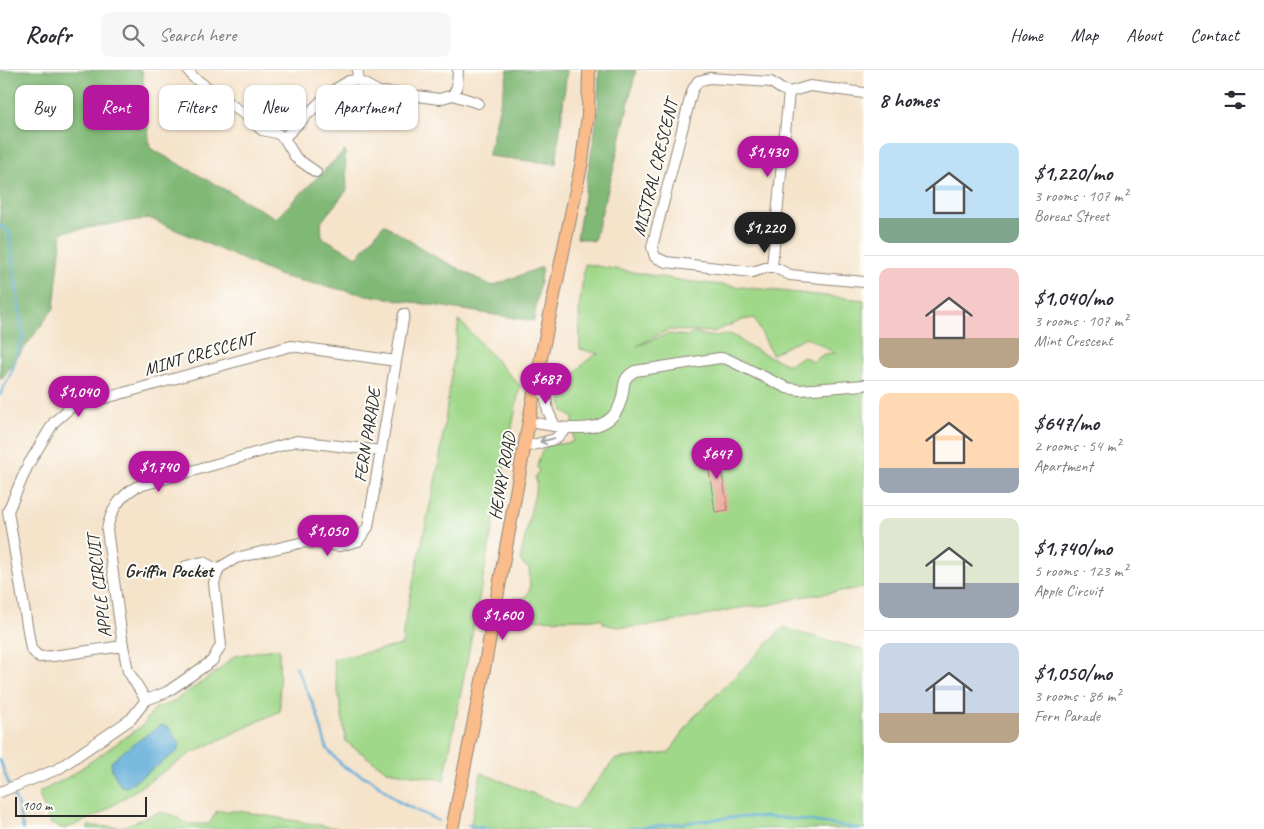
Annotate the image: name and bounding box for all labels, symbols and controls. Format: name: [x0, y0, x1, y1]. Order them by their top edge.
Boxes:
search box: [101, 12, 451, 57]
text: Roofr: [25, 20, 71, 50]
icon: search: [119, 21, 147, 49]
text: Search here: [159, 23, 236, 47]
text: Home: [1010, 24, 1043, 46]
text: Map: [1071, 24, 1098, 46]
text: About: [1126, 24, 1162, 46]
text: Contact: [1190, 24, 1239, 46]
chip: Buy: [15, 85, 73, 130]
chip: Rent: [83, 85, 149, 130]
chip: Filters: [159, 85, 234, 130]
chip: New: [244, 85, 306, 130]
chip: Apartment: [316, 85, 418, 130]
icon: filters: [1221, 86, 1249, 114]
text: 8 homes: [879, 87, 938, 113]
street label: MISTRAL CRESCENT: [627, 93, 684, 239]
pin: $1,430: [727, 136, 809, 178]
text: $1,430: [748, 142, 788, 162]
text: $1,220/mo: [1034, 160, 1112, 186]
icon: home: [919, 163, 979, 223]
text: 3 rooms · 107 m²: [1034, 186, 1128, 206]
text: Boreas Street: [1034, 206, 1109, 226]
pin: $1,220: [724, 212, 806, 254]
text: $1,220: [745, 218, 785, 238]
text: $1,040/mo: [1034, 285, 1112, 311]
icon: home: [919, 288, 979, 348]
text: 3 rooms · 107 m²: [1034, 311, 1128, 331]
street label: MINT CRESCENT: [141, 326, 261, 380]
text: Mint Crescent: [1034, 331, 1112, 351]
pin: $687: [516, 362, 576, 405]
text: $687: [531, 369, 561, 389]
pin: $1,040: [38, 376, 120, 418]
text: $1,040: [59, 382, 99, 402]
street label: FERN PARADE: [349, 384, 386, 484]
text: $647/mo: [1034, 410, 1099, 436]
icon: home: [919, 413, 979, 473]
street label: HENRY ROAD: [484, 429, 521, 521]
one-way arrow: [540, 436, 556, 446]
text: 2 rooms · 54 m²: [1034, 436, 1120, 456]
pin: $647: [687, 438, 747, 480]
text: $647: [702, 444, 732, 464]
pin: $1,740: [118, 450, 200, 493]
text: Apartment: [1034, 456, 1093, 476]
text: $1,740: [139, 457, 179, 477]
pin: $1,050: [287, 514, 369, 557]
text: $1,050: [309, 521, 347, 541]
street label: APPLE CIRCUIT: [81, 529, 116, 639]
text: $1,740/mo: [1034, 535, 1112, 561]
icon: home: [919, 538, 979, 598]
district label: Griffin Pocket: [125, 559, 216, 583]
text: 5 rooms · 123 m²: [1034, 561, 1128, 581]
text: Apple Circuit: [1034, 581, 1102, 601]
pin: $1,600: [462, 598, 544, 641]
text: $1,600: [483, 605, 523, 625]
text: $1,050/mo: [1034, 660, 1112, 686]
icon: home: [919, 663, 979, 723]
text: 3 rooms · 86 m²: [1034, 686, 1120, 706]
text: Fern Parade: [1034, 706, 1100, 726]
scale bar: [15, 794, 148, 817]
text: 100 m: [22, 797, 52, 814]

